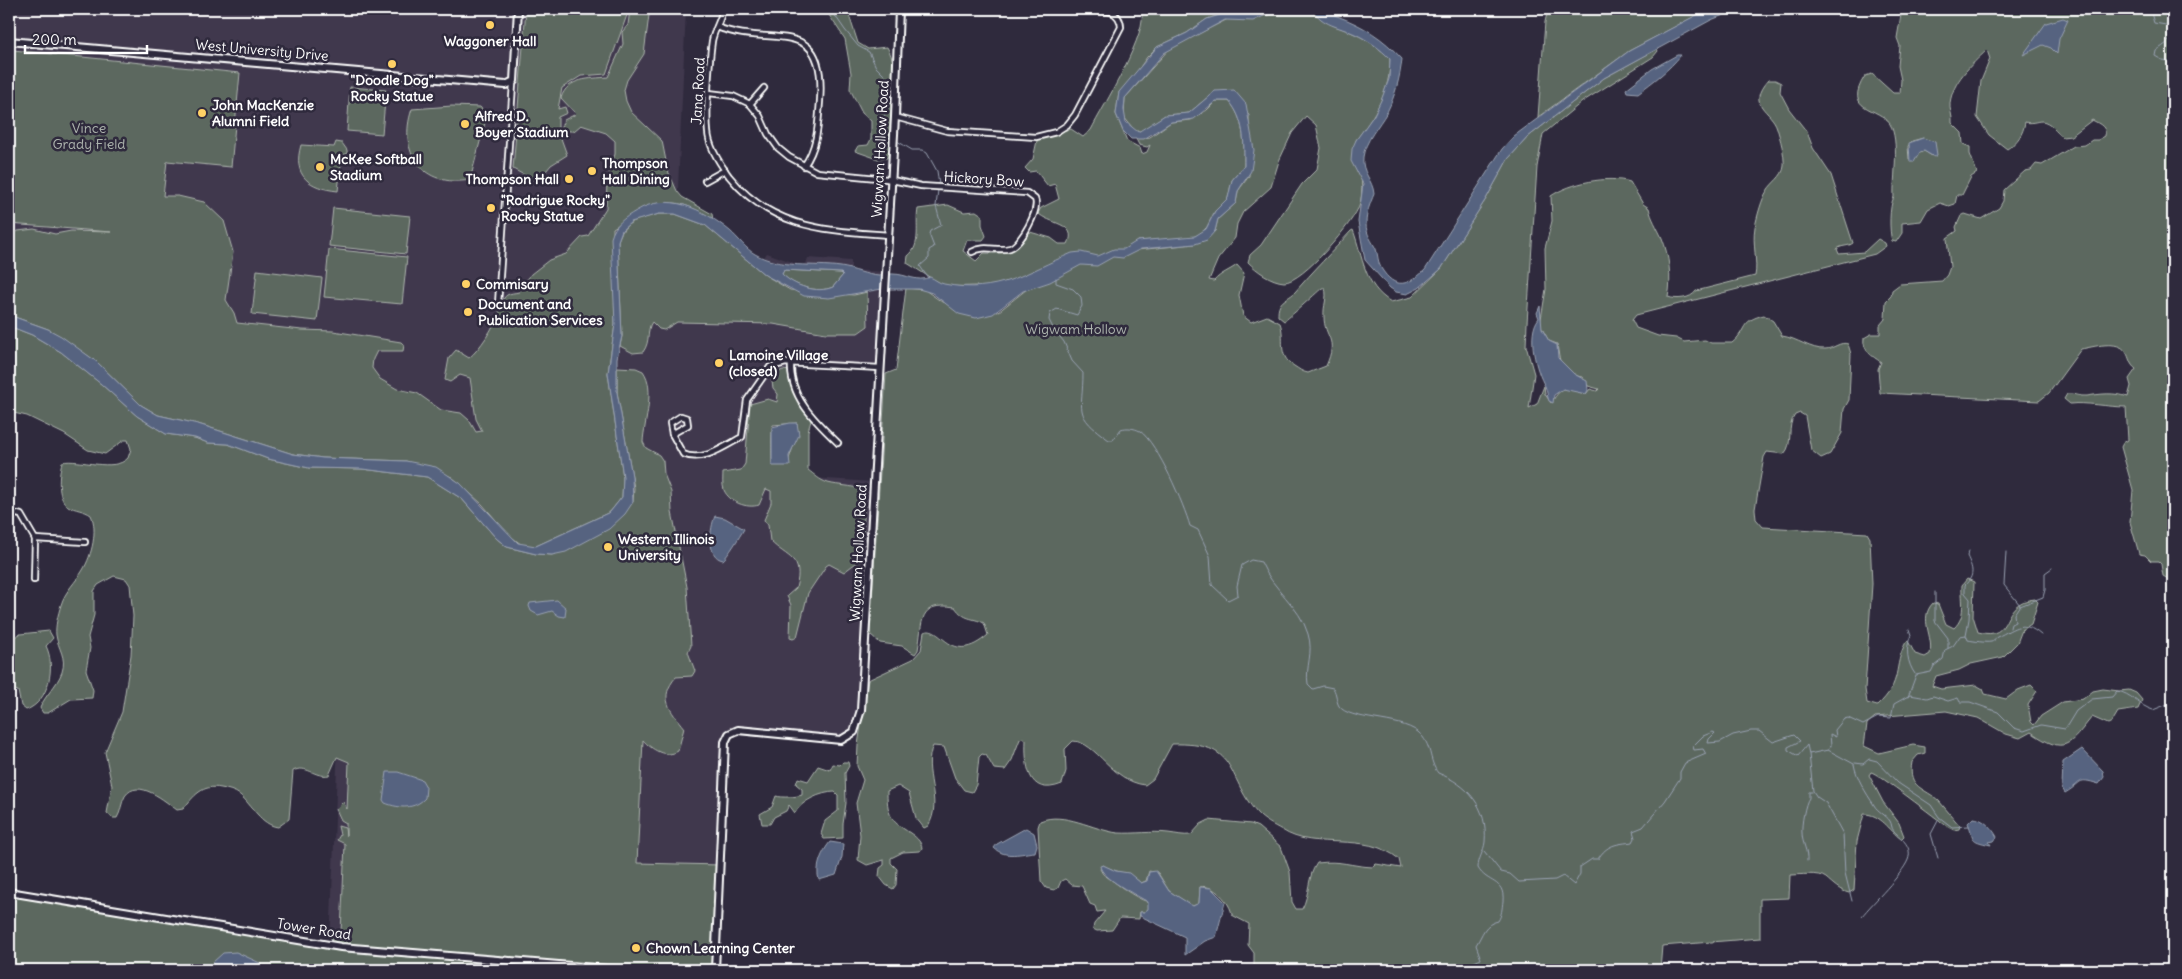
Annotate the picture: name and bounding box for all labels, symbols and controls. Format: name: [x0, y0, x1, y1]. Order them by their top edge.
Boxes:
marker: Waggoner Hall: [484, 19, 496, 31]
scale bar: [25, 22, 148, 54]
text: 200 m: [32, 30, 77, 49]
place label: Waggoner Hall: [444, 32, 536, 50]
street label: West University Drive: [195, 35, 329, 65]
street label: Jana Road: [687, 57, 709, 125]
marker: "Doodle Dog" Rocky Statue: [386, 58, 398, 70]
place label: "Doodle Dog" Rocky Statue: [350, 71, 434, 105]
street label: Wigwam Hollow Road: [867, 80, 893, 218]
place label: John MacKenzie Alumni Field: [212, 96, 315, 130]
marker: John MacKenzie Alumni Field: [196, 107, 208, 119]
place label: Alfred D. Boyer Stadium: [475, 107, 569, 141]
marker: Alfred D. Boyer Stadium: [459, 118, 471, 130]
park label: Vince Grady Field: [52, 119, 126, 153]
place label: McKee Softball Stadium: [330, 150, 422, 184]
place label: Thompson Hall Dining: [602, 154, 670, 188]
marker: McKee Softball Stadium: [314, 161, 326, 173]
marker: Thompson Hall Dining: [586, 165, 598, 177]
street label: Hickory Bow: [943, 167, 1025, 191]
place label: Thompson Hall: [465, 170, 559, 188]
marker: Thompson Hall: [563, 173, 575, 185]
place label: "Rodrigue Rocky" Rocky Statue: [501, 191, 610, 225]
marker: "Rodrigue Rocky" Rocky Statue: [485, 202, 497, 214]
place label: Commisary: [476, 275, 549, 293]
marker: Commisary: [460, 278, 472, 290]
place label: Document and Publication Services: [478, 295, 603, 329]
marker: Document and Publication Services: [462, 306, 474, 318]
park label: Wigwam Hollow: [1025, 320, 1127, 338]
place label: Lamoine Village (closed): [729, 346, 829, 380]
marker: Lamoine Village (closed): [713, 357, 725, 369]
street label: Wigwam Hollow Road: [845, 484, 871, 622]
place label: Western Illinois University: [618, 530, 715, 564]
marker: Western Illinois University: [602, 541, 614, 553]
street label: Tower Road: [276, 914, 352, 944]
place label: Chown Learning Center: [646, 939, 795, 957]
marker: Chown Learning Center: [630, 942, 642, 954]

